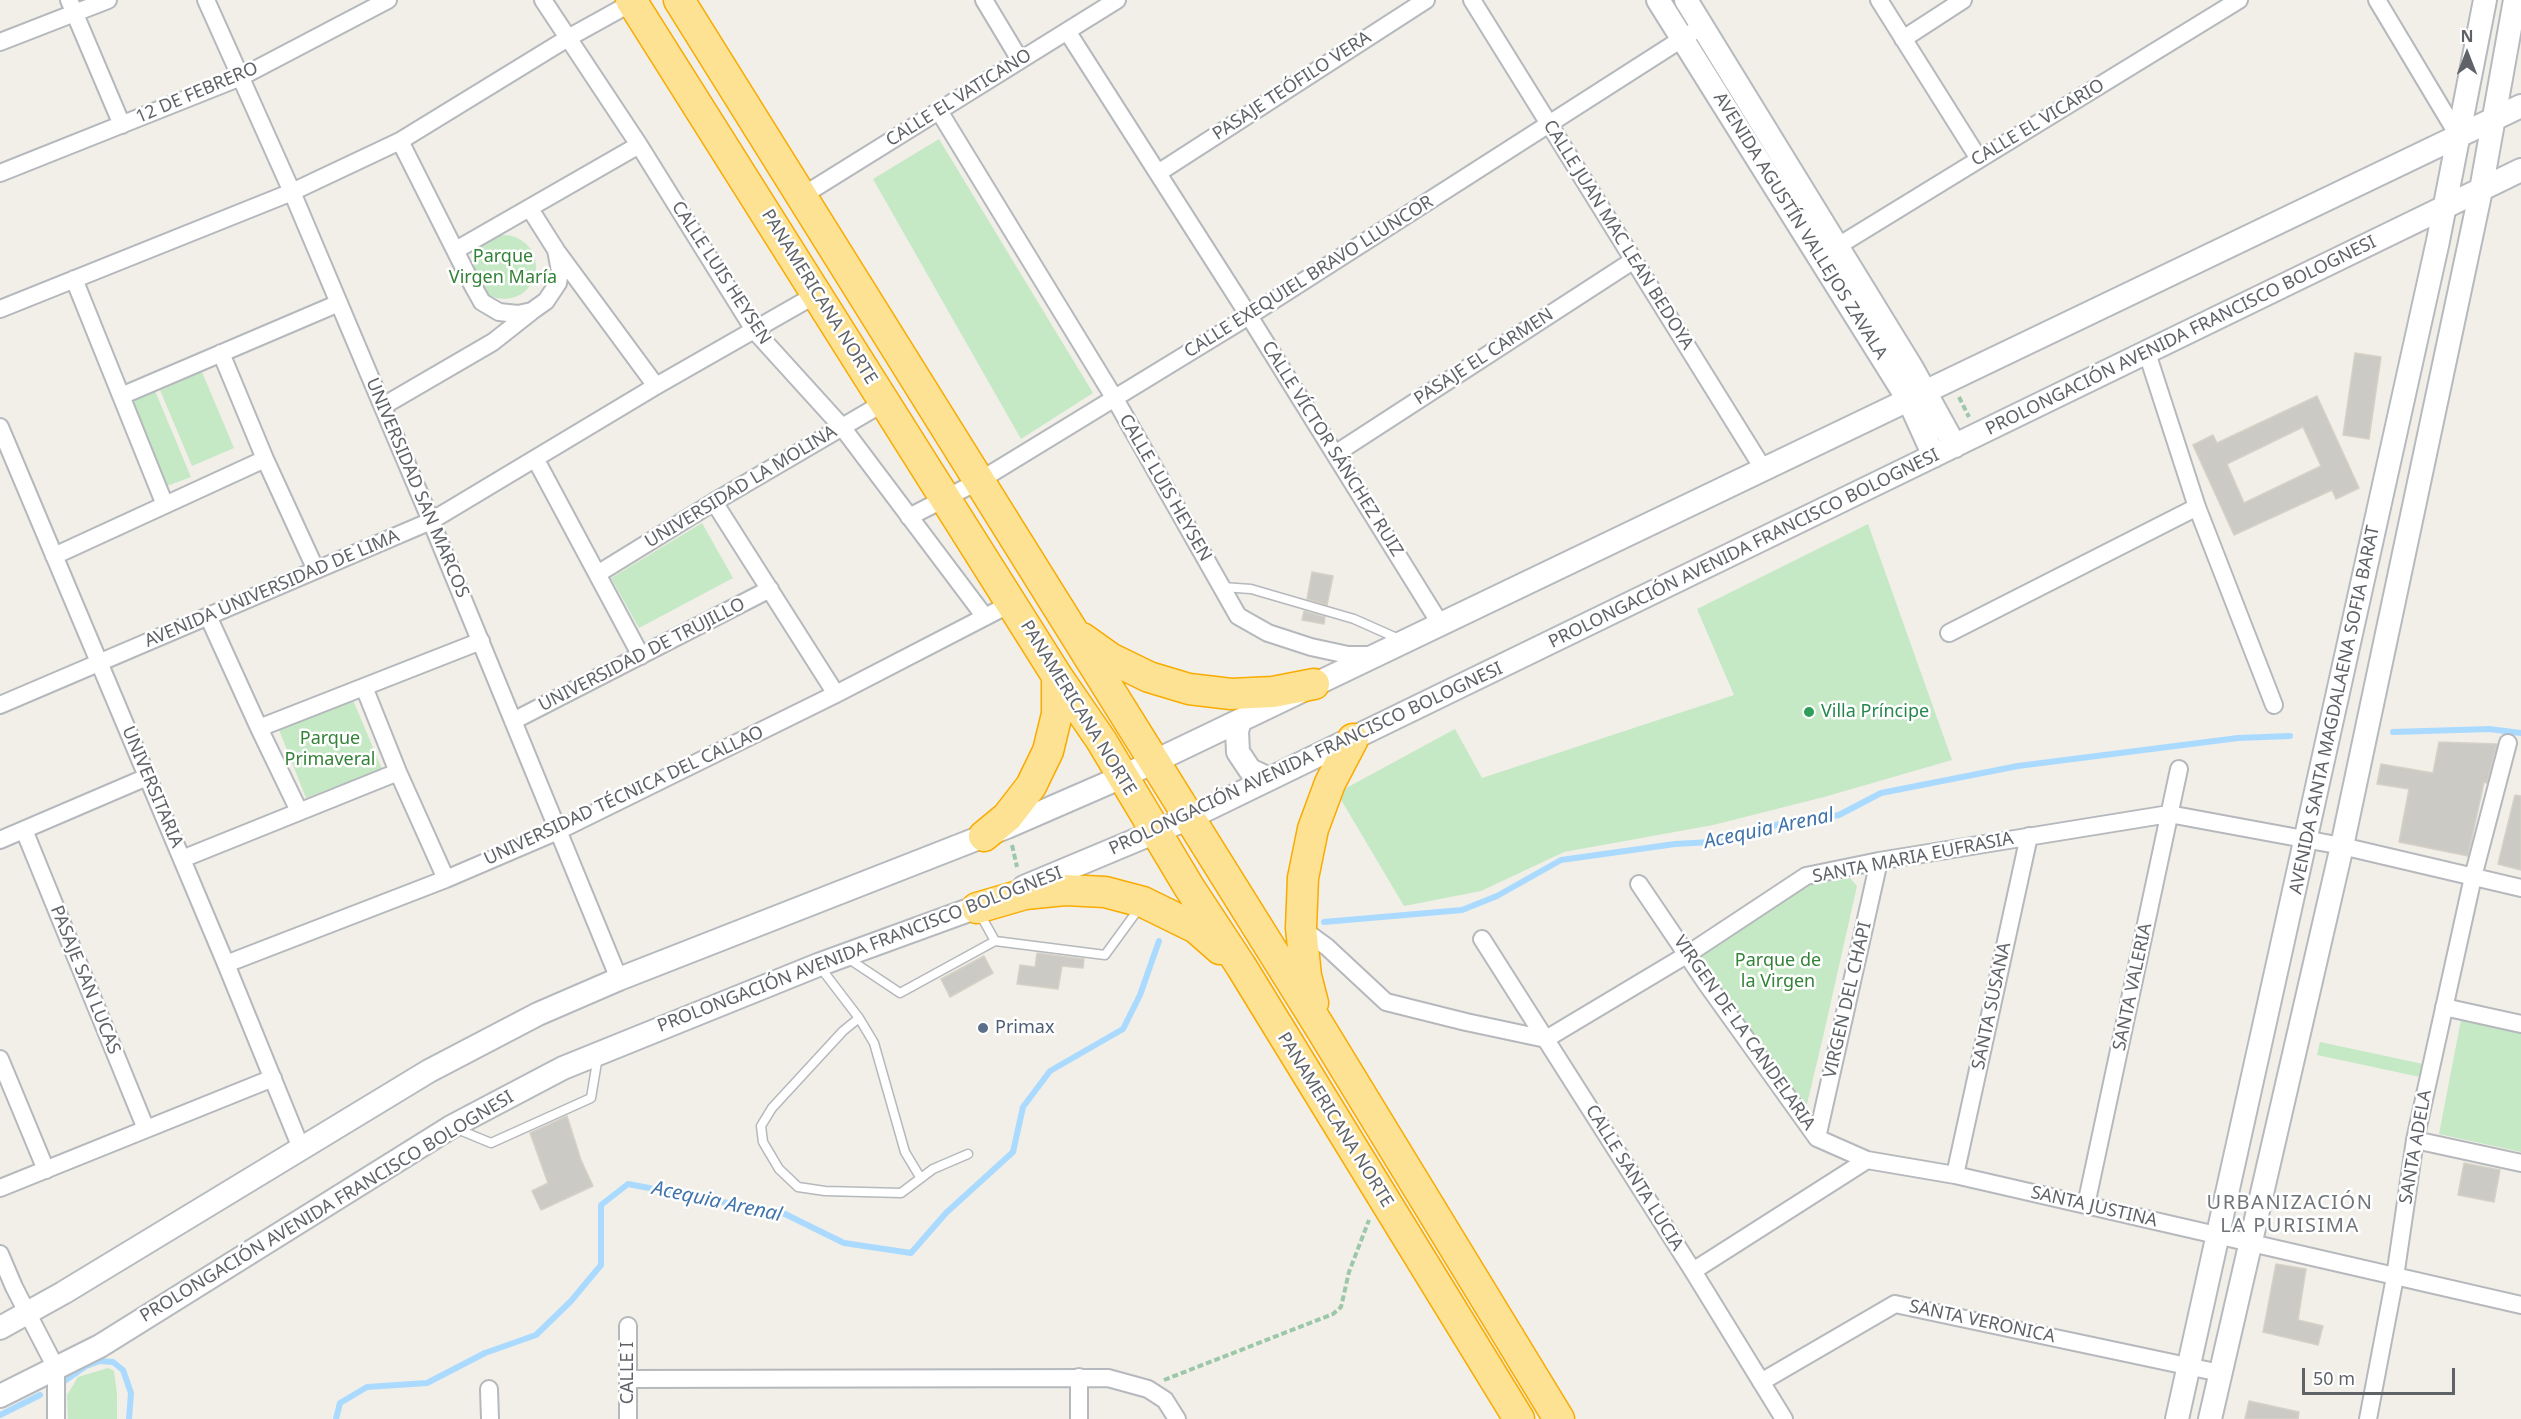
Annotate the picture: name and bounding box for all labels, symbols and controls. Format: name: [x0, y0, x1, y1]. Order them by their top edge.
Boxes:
north arrow: [2437, 24, 2497, 84]
text: N: [2460, 25, 2474, 47]
street label: PASAJE TEÓFILO VERA: [1209, 27, 1375, 145]
street label: CALLE EL VATICANO: [882, 44, 1036, 152]
street label: 12 DE FEBRERO: [133, 58, 261, 128]
street label: CALLE EL VICARIO: [1967, 75, 2109, 171]
street label: AVENIDA AGUSTÍN VALLEJOS ZAVALA: [1709, 89, 1891, 363]
street label: CALLE JUAN MAC LEAN BEDOYA: [1538, 116, 1698, 354]
street label: CALLE EXEQUIEL BRAVO LLUNCOR: [1181, 191, 1437, 363]
street label: CALLE LUIS HEYSEN: [667, 197, 775, 349]
street label: PANAMERICANA NORTE: [756, 206, 882, 388]
street label: PROLONGACIÓN AVENIDA FRANCISCO BOLOGNESI: [1982, 232, 2380, 440]
park label: Parque Virgen María: [449, 246, 557, 288]
street label: PASAJE EL CARMEN: [1410, 304, 1558, 410]
street label: CALLE VÍCTOR SÁNCHEZ RUIZ: [1257, 337, 1407, 561]
street label: UNIVERSIDAD SAN MARCOS: [361, 375, 473, 601]
street label: CALLE LUIS HEYSEN: [1114, 410, 1216, 566]
street label: UNIVERSIDAD LA MOLINA: [641, 421, 841, 553]
street label: PROLONGACIÓN AVENIDA FRANCISCO BOLOGNESI: [1545, 445, 1943, 653]
street label: AVENIDA SANTA MAGDALAENA SOFIA BARAT: [2285, 524, 2385, 896]
street label: AVENIDA UNIVERSIDAD DE LIMA: [141, 525, 403, 653]
street label: UNIVERSIDAD DE TRUJILLO: [535, 593, 749, 717]
street label: PANAMERICANA NORTE: [1015, 617, 1141, 799]
street label: PROLONGACIÓN AVENIDA FRANCISCO BOLOGNESI: [1106, 658, 1506, 860]
place label: Villa Príncipe: [1821, 701, 1929, 723]
marker: Villa Príncipe: [1802, 705, 1816, 719]
street label: UNIVERSIDAD TÉCNICA DEL CALLAO: [481, 722, 767, 870]
street label: UNIVERSITARIA: [117, 723, 187, 851]
park label: Parque Primaveral: [284, 728, 376, 771]
water label: Acequia Arenal: [1702, 804, 1836, 854]
street label: SANTA MARIA EUFRASIA: [1811, 828, 2015, 888]
street label: PROLONGACIÓN AVENIDA FRANCISCO BOLOGNESI: [655, 863, 1065, 1037]
street label: PASAJE SAN LUCAS: [45, 903, 125, 1057]
street label: VIRGEN DEL CHAPI: [1819, 920, 1877, 1080]
street label: SANTA VALERIA: [2109, 921, 2157, 1053]
street label: VIRGEN DE LA CANDELARIA: [1668, 932, 1820, 1134]
street label: SANTA SUSANA: [1968, 940, 2016, 1072]
park label: Parque de la Virgen: [1735, 950, 1821, 992]
place label: Primax: [995, 1017, 1054, 1039]
marker: Primax: [976, 1021, 990, 1035]
street label: PANAMERICANA NORTE: [1272, 1029, 1398, 1211]
street label: PROLONGACIÓN AVENIDA FRANCISCO BOLOGNESI: [136, 1087, 518, 1327]
street label: SANTA ADELA: [2395, 1088, 2437, 1206]
street label: CALLE SANTA LUCIA: [1580, 1101, 1688, 1255]
water label: Acequia Arenal: [650, 1177, 784, 1227]
street label: SANTA JUSTINA: [2029, 1182, 2159, 1232]
district label: URBANIZACIÓN LA PURISIMA: [2207, 1191, 2373, 1238]
street label: SANTA VERONICA: [1907, 1296, 2057, 1348]
street label: CALLE I: [617, 1342, 639, 1404]
scale bar: [2305, 1356, 2458, 1394]
text: 50 m: [2313, 1366, 2355, 1390]

